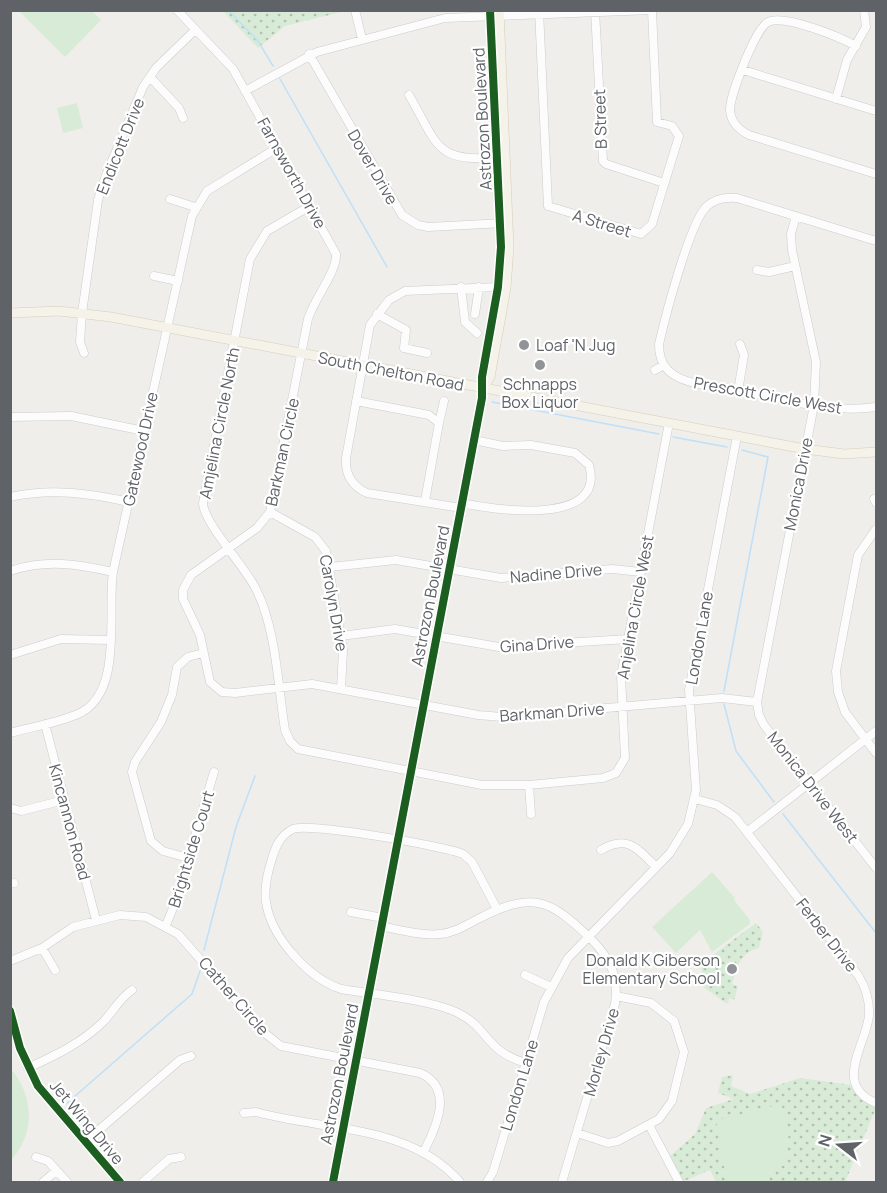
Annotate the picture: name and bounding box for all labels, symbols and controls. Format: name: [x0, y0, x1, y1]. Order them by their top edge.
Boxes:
street label: Astrozon Boulevard: [467, 47, 497, 191]
street label: B Street: [588, 89, 612, 149]
street label: Endicott Drive: [91, 94, 149, 198]
street label: Farnsworth Drive: [252, 114, 332, 232]
street label: Dover Drive: [343, 125, 403, 209]
street label: A Street: [570, 204, 634, 242]
place label: Loaf 'N Jug: [536, 334, 615, 356]
marker: Loaf 'N Jug: [517, 338, 531, 352]
street label: Amjelina Circle North: [194, 345, 244, 501]
street label: South Chelton Road: [316, 346, 466, 396]
marker: Schnapps Box Liquor: [533, 358, 547, 372]
street label: Prescott Circle West: [692, 371, 844, 419]
place label: Schnapps Box Liquor: [502, 373, 579, 413]
street label: Gatewood Drive: [117, 390, 163, 508]
street label: Barkman Circle: [260, 396, 304, 508]
street label: Monica Drive: [778, 436, 818, 532]
street label: Astrozon Boulevard: [406, 524, 454, 668]
street label: Anjelina Circle West: [611, 533, 659, 681]
street label: Carolyn Drive: [315, 553, 353, 653]
street label: Nadine Drive: [509, 558, 603, 588]
street label: London Lane: [680, 590, 718, 686]
street label: Gina Drive: [499, 630, 575, 658]
street label: Barkman Drive: [499, 697, 605, 727]
street label: Monica Drive West: [763, 727, 863, 847]
street label: Kincannon Road: [44, 761, 96, 883]
street label: Brightside Court: [163, 788, 219, 910]
street label: Ferber Drive: [791, 893, 863, 977]
place label: Donald K Giberson Elementary School: [582, 949, 720, 989]
street label: Cather Circle: [194, 952, 274, 1040]
marker: Donald K Giberson Elementary School: [725, 962, 739, 976]
street label: Astrozon Boulevard: [315, 1002, 363, 1146]
street label: Morley Drive: [578, 1005, 624, 1099]
street label: London Lane: [495, 1037, 543, 1133]
street label: Jet Wing Drive: [45, 1075, 129, 1169]
north arrow: [809, 1115, 869, 1175]
text: N: [812, 1132, 837, 1149]

